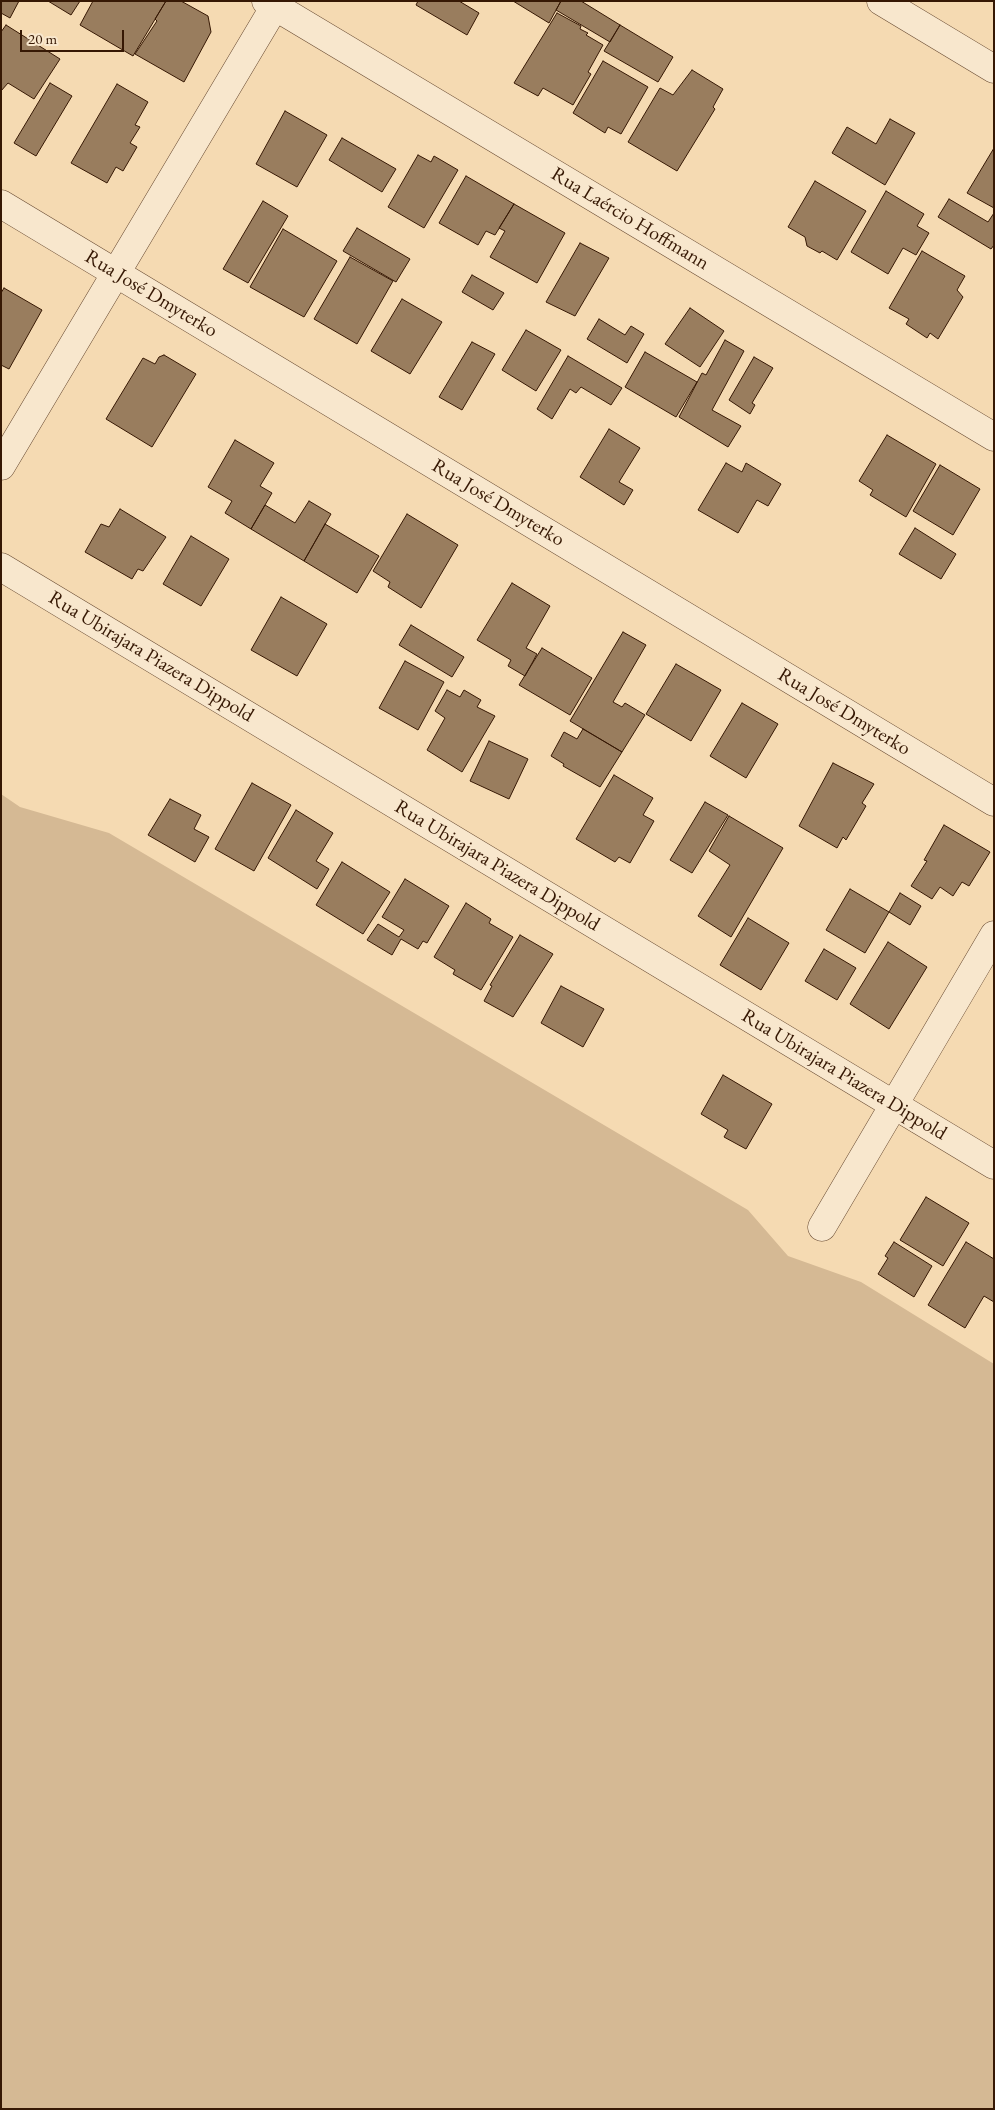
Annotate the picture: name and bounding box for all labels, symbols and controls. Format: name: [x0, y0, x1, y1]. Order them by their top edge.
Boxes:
scale bar: [22, 20, 126, 52]
text: 20 m: [28, 29, 57, 48]
street label: Rua Laércio Hoffmann: [547, 162, 713, 276]
street label: Rua José Dmyterko: [80, 245, 222, 343]
street label: Rua José Dmyterko: [427, 454, 569, 552]
street label: Rua Ubirajara Piazera Dippold: [44, 586, 258, 728]
street label: Rua José Dmyterko: [773, 663, 915, 761]
street label: Rua Ubirajara Piazera Dippold: [390, 795, 604, 937]
street label: Rua Ubirajara Piazera Dippold: [737, 1004, 951, 1146]

